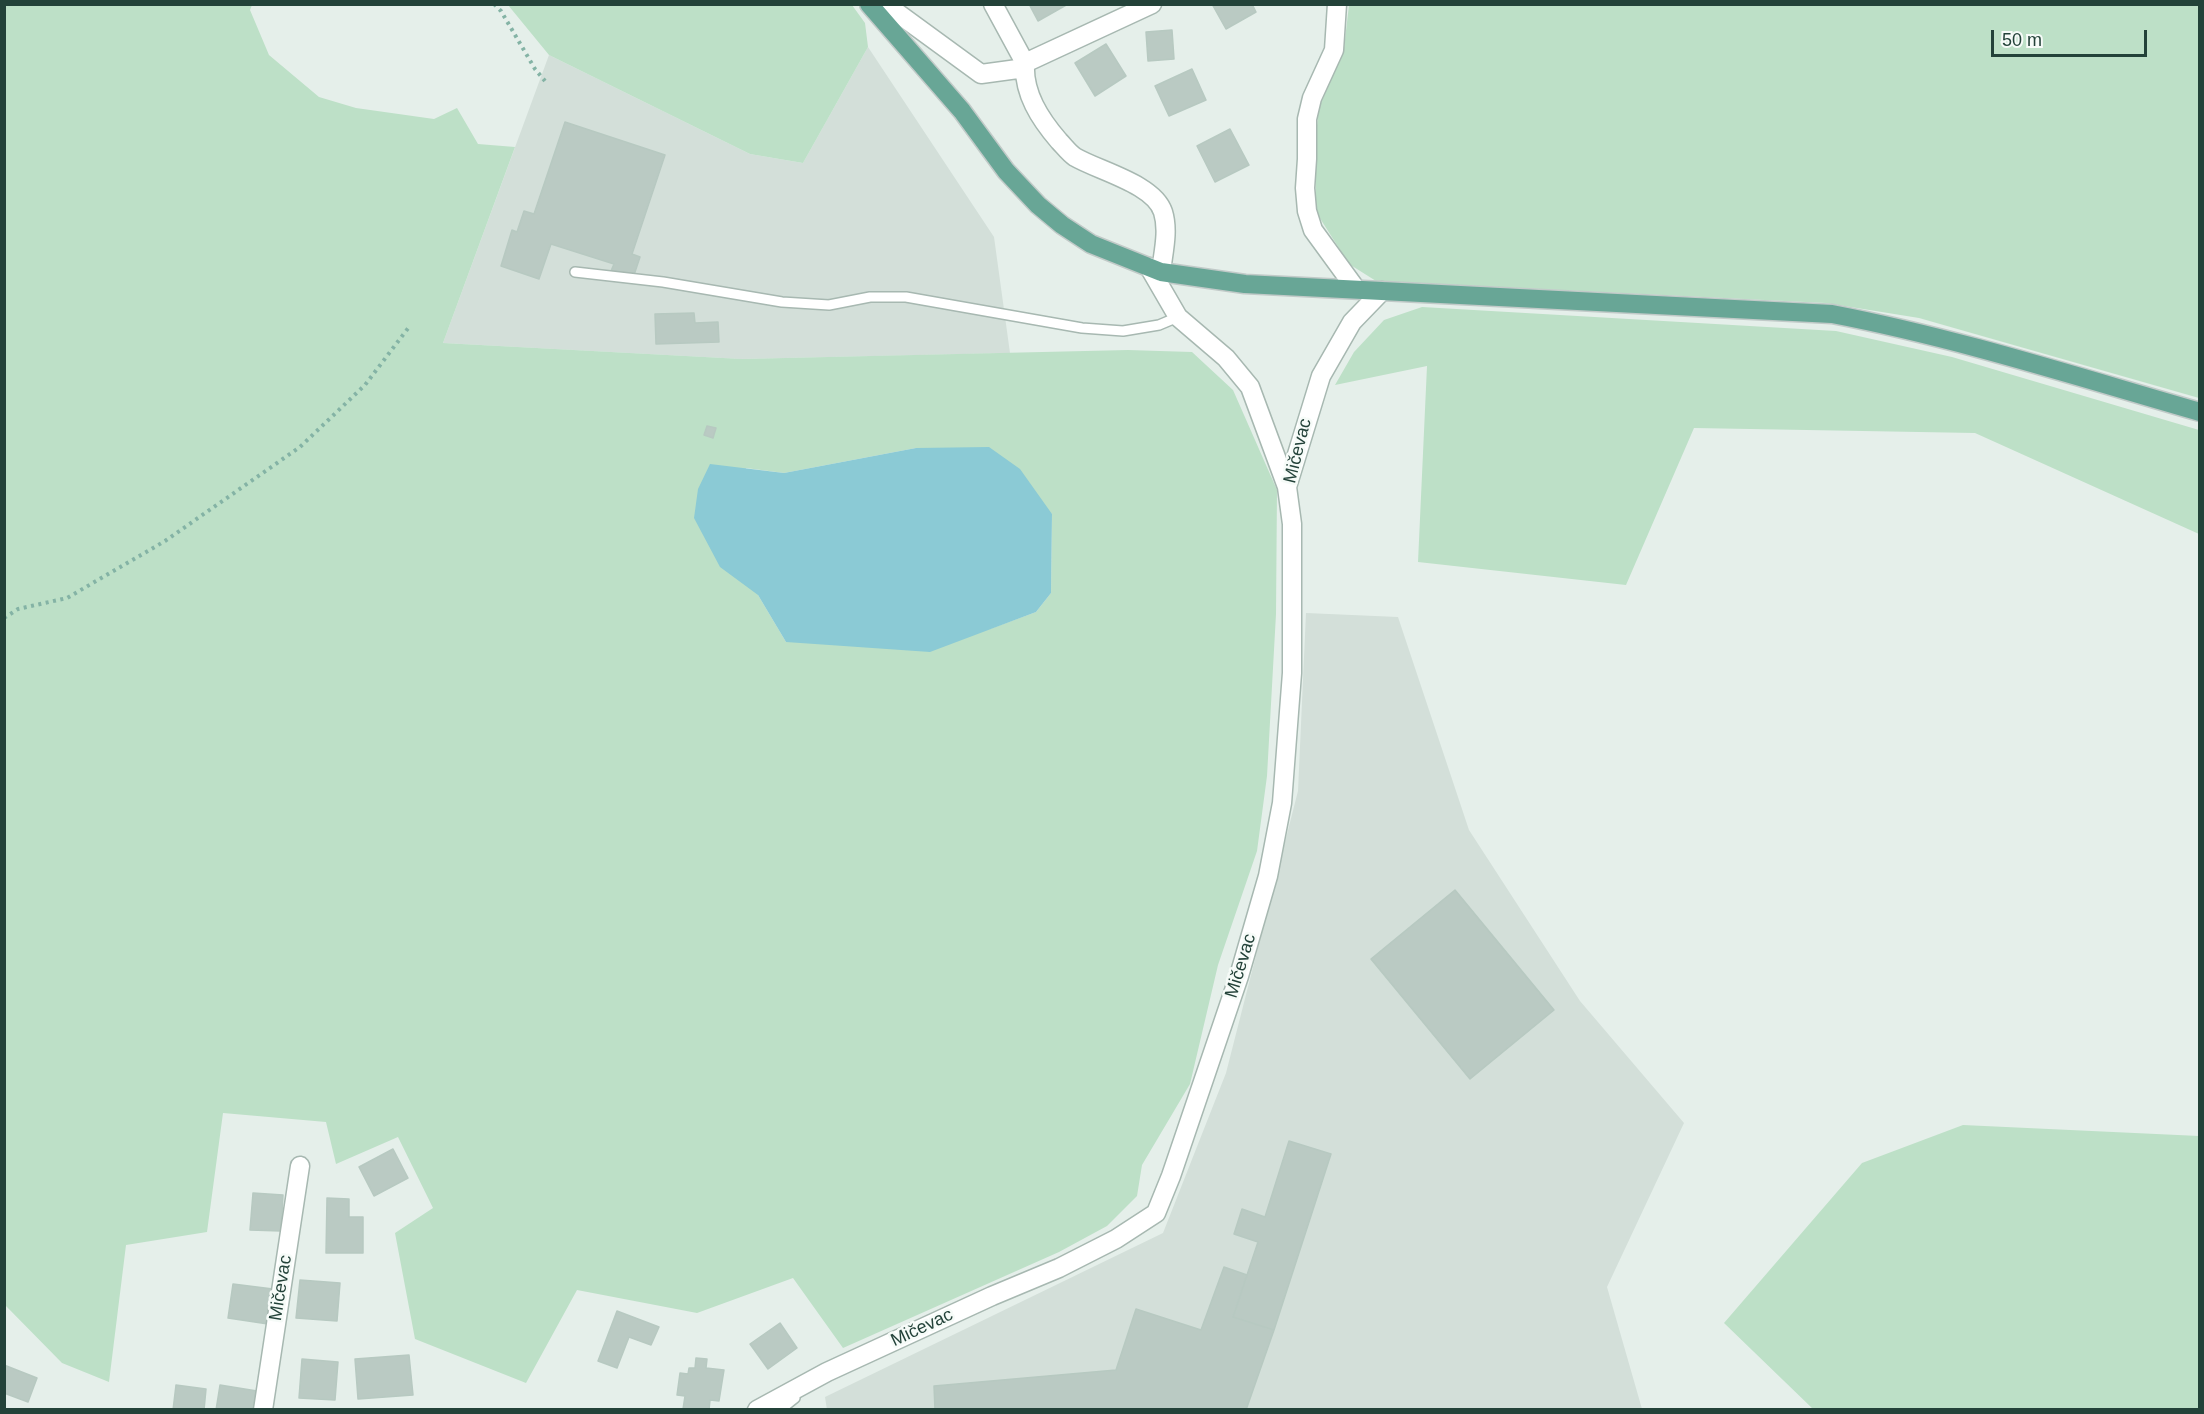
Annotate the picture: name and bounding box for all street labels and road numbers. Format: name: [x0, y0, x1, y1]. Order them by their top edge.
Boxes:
street label: Mičevac: [1280, 416, 1316, 486]
street label: Mičevac: [1221, 931, 1261, 1001]
street label: Mičevac: [265, 1254, 297, 1322]
street label: Mičevac: [888, 1304, 956, 1352]

